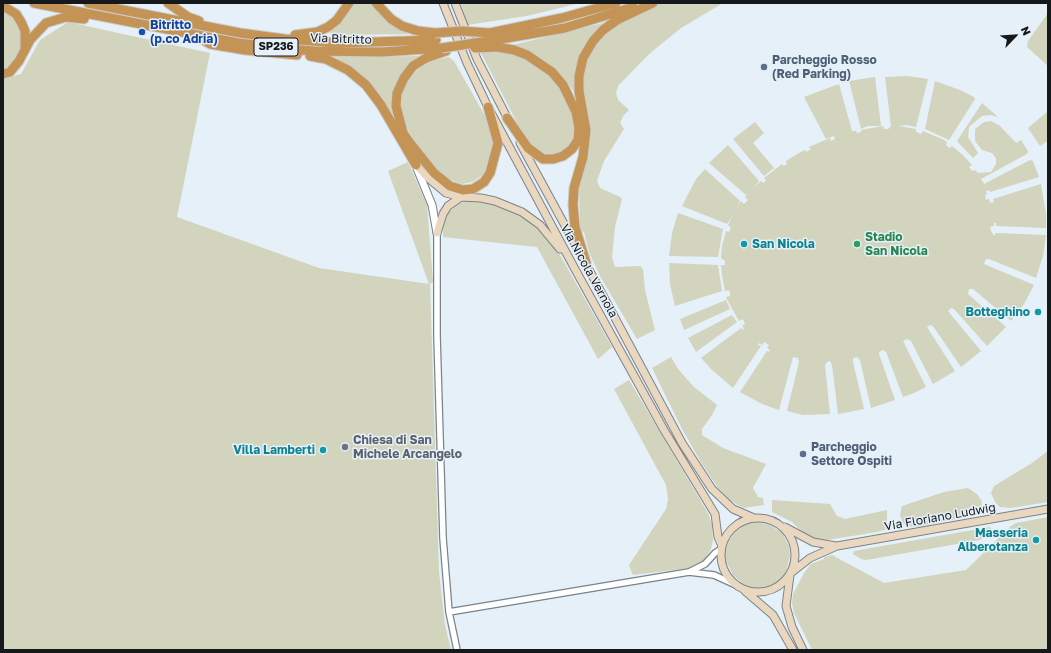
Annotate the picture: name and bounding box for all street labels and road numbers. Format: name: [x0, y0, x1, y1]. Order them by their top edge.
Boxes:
street label: Via Bitritto: [310, 31, 372, 47]
road number: SP236: [254, 38, 298, 56]
street label: Via Nicola Vernola: [557, 222, 621, 320]
street label: Via Floriano Ludwig: [883, 500, 997, 534]

